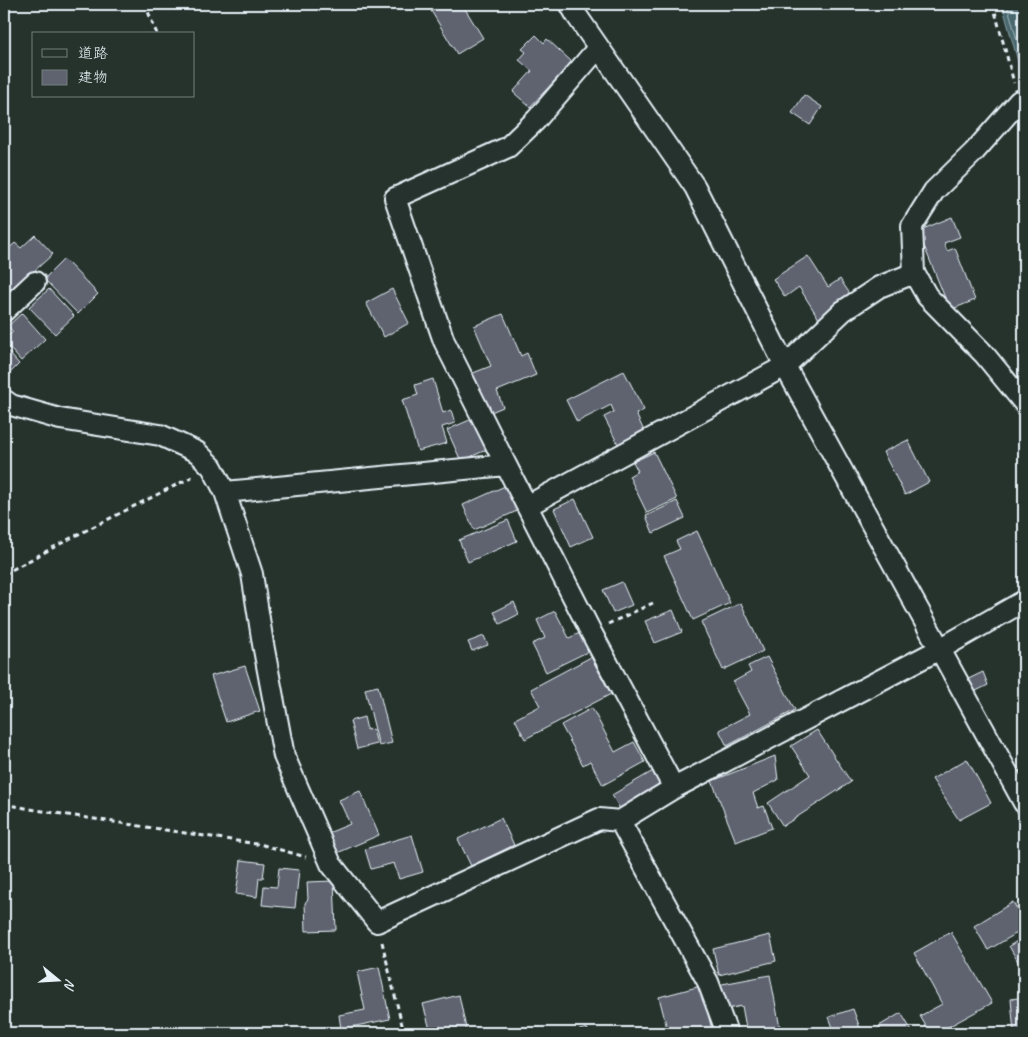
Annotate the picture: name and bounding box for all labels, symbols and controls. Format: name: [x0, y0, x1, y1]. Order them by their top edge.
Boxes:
legend: [32, 32, 195, 98]
text: 道路: [78, 44, 108, 63]
text: 建物: [78, 68, 108, 87]
north arrow: [32, 954, 82, 1004]
text: N: [60, 977, 79, 993]

